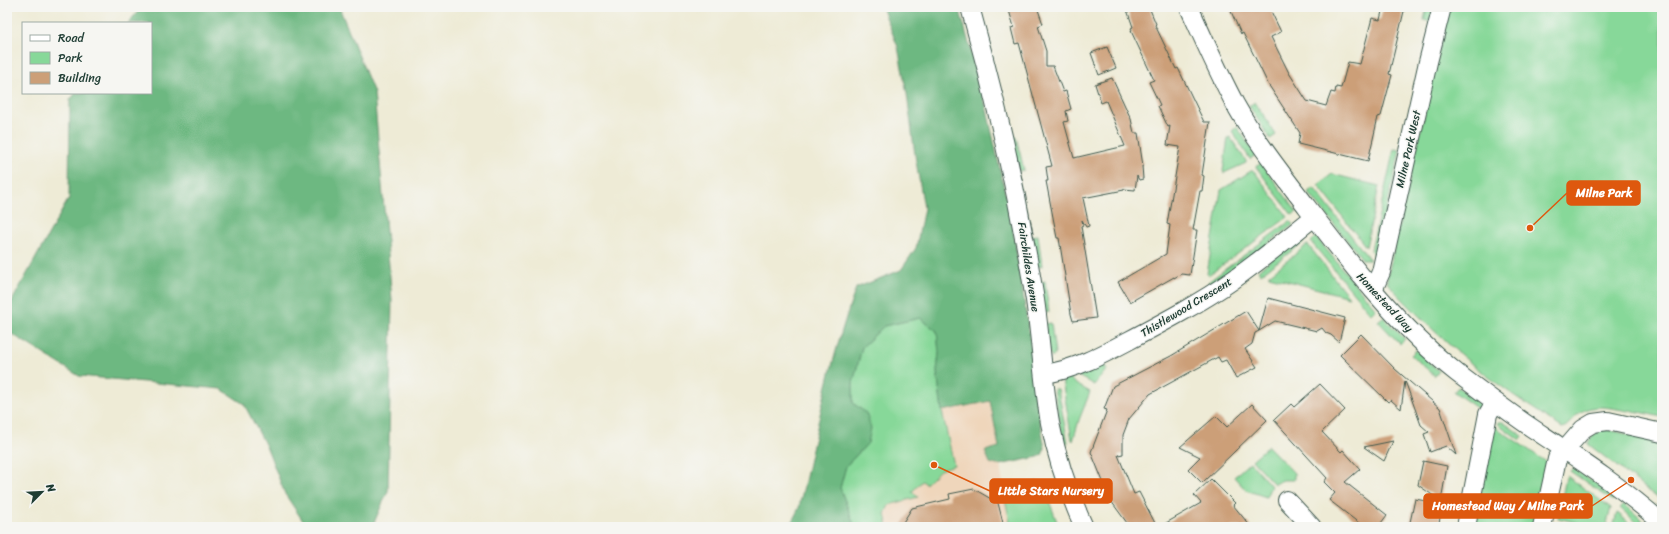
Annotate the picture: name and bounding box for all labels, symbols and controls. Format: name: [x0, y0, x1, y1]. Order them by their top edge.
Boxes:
legend: [22, 22, 152, 94]
text: Road: [58, 27, 85, 49]
text: Park: [58, 47, 83, 69]
text: Building: [58, 67, 101, 89]
street label: Milne Park West: [1390, 108, 1427, 190]
callout: Milne Park: [1567, 181, 1640, 205]
text: Milne Park: [1575, 182, 1633, 204]
street label: Fairchildes Avenue: [1012, 221, 1045, 314]
street label: Homestead Way: [1352, 268, 1418, 337]
street label: Thistlewood Crescent: [1137, 272, 1236, 342]
north arrow: [22, 472, 62, 512]
callout: Little Stars Nursery: [990, 479, 1112, 503]
text: N: [40, 480, 61, 496]
text: Little Stars Nursery: [998, 480, 1105, 502]
callout: Homestead Way / Milne Park: [1424, 494, 1592, 518]
text: Homestead Way / Milne Park: [1431, 495, 1585, 517]

